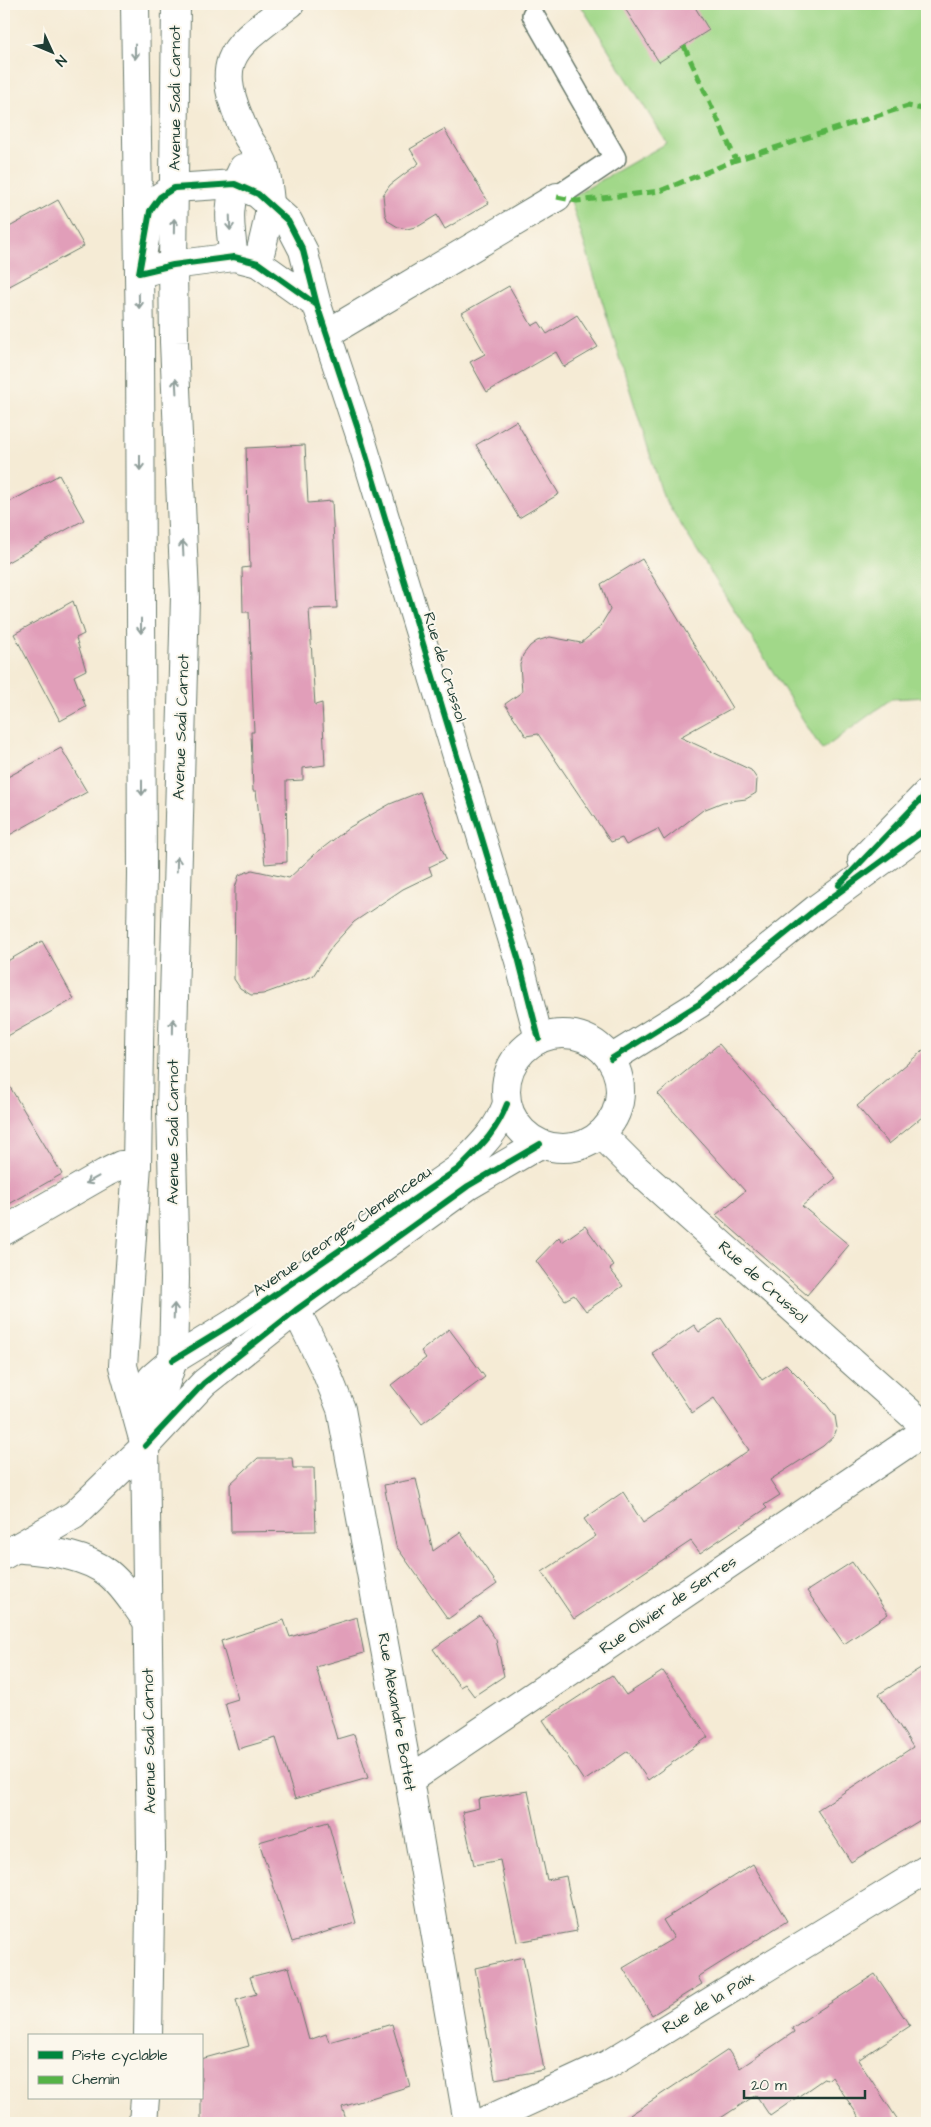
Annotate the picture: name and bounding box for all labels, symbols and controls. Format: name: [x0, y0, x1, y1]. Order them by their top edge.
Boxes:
street label: Avenue Sadi Carnot: [164, 25, 186, 171]
north arrow: [28, 28, 78, 78]
one-way arrow: [130, 44, 140, 60]
text: N: [50, 50, 71, 71]
one-way arrow: [225, 214, 235, 230]
one-way arrow: [169, 219, 178, 235]
one-way arrow: [135, 292, 144, 308]
one-way arrow: [171, 378, 181, 394]
one-way arrow: [135, 454, 145, 471]
one-way arrow: [179, 540, 188, 556]
street label: Rue de Crussol: [418, 609, 472, 725]
one-way arrow: [136, 617, 146, 633]
street label: Avenue Sadi Carnot: [167, 653, 195, 800]
one-way arrow: [137, 780, 147, 796]
one-way arrow: [172, 856, 181, 872]
one-way arrow: [168, 1019, 178, 1035]
street label: Avenue Sadi Carnot: [162, 1059, 184, 1205]
street label: Avenue Georges Clemenceau: [248, 1161, 437, 1302]
one-way arrow: [85, 1175, 100, 1185]
street label: Rue de Crussol: [713, 1236, 813, 1328]
one-way arrow: [169, 1304, 179, 1320]
street label: Rue Olivier de Serres: [595, 1551, 741, 1659]
street label: Rue Alexandre Bottet: [372, 1631, 422, 1793]
street label: Avenue Sadi Carnot: [137, 1667, 161, 1814]
street label: Rue de la Paix: [658, 1967, 758, 2039]
legend: [28, 2034, 202, 2100]
text: Piste cyclable: [72, 2045, 168, 2067]
scale bar: [744, 2067, 865, 2099]
text: Chemin: [72, 2069, 120, 2090]
text: 20 m: [751, 2075, 787, 2096]

